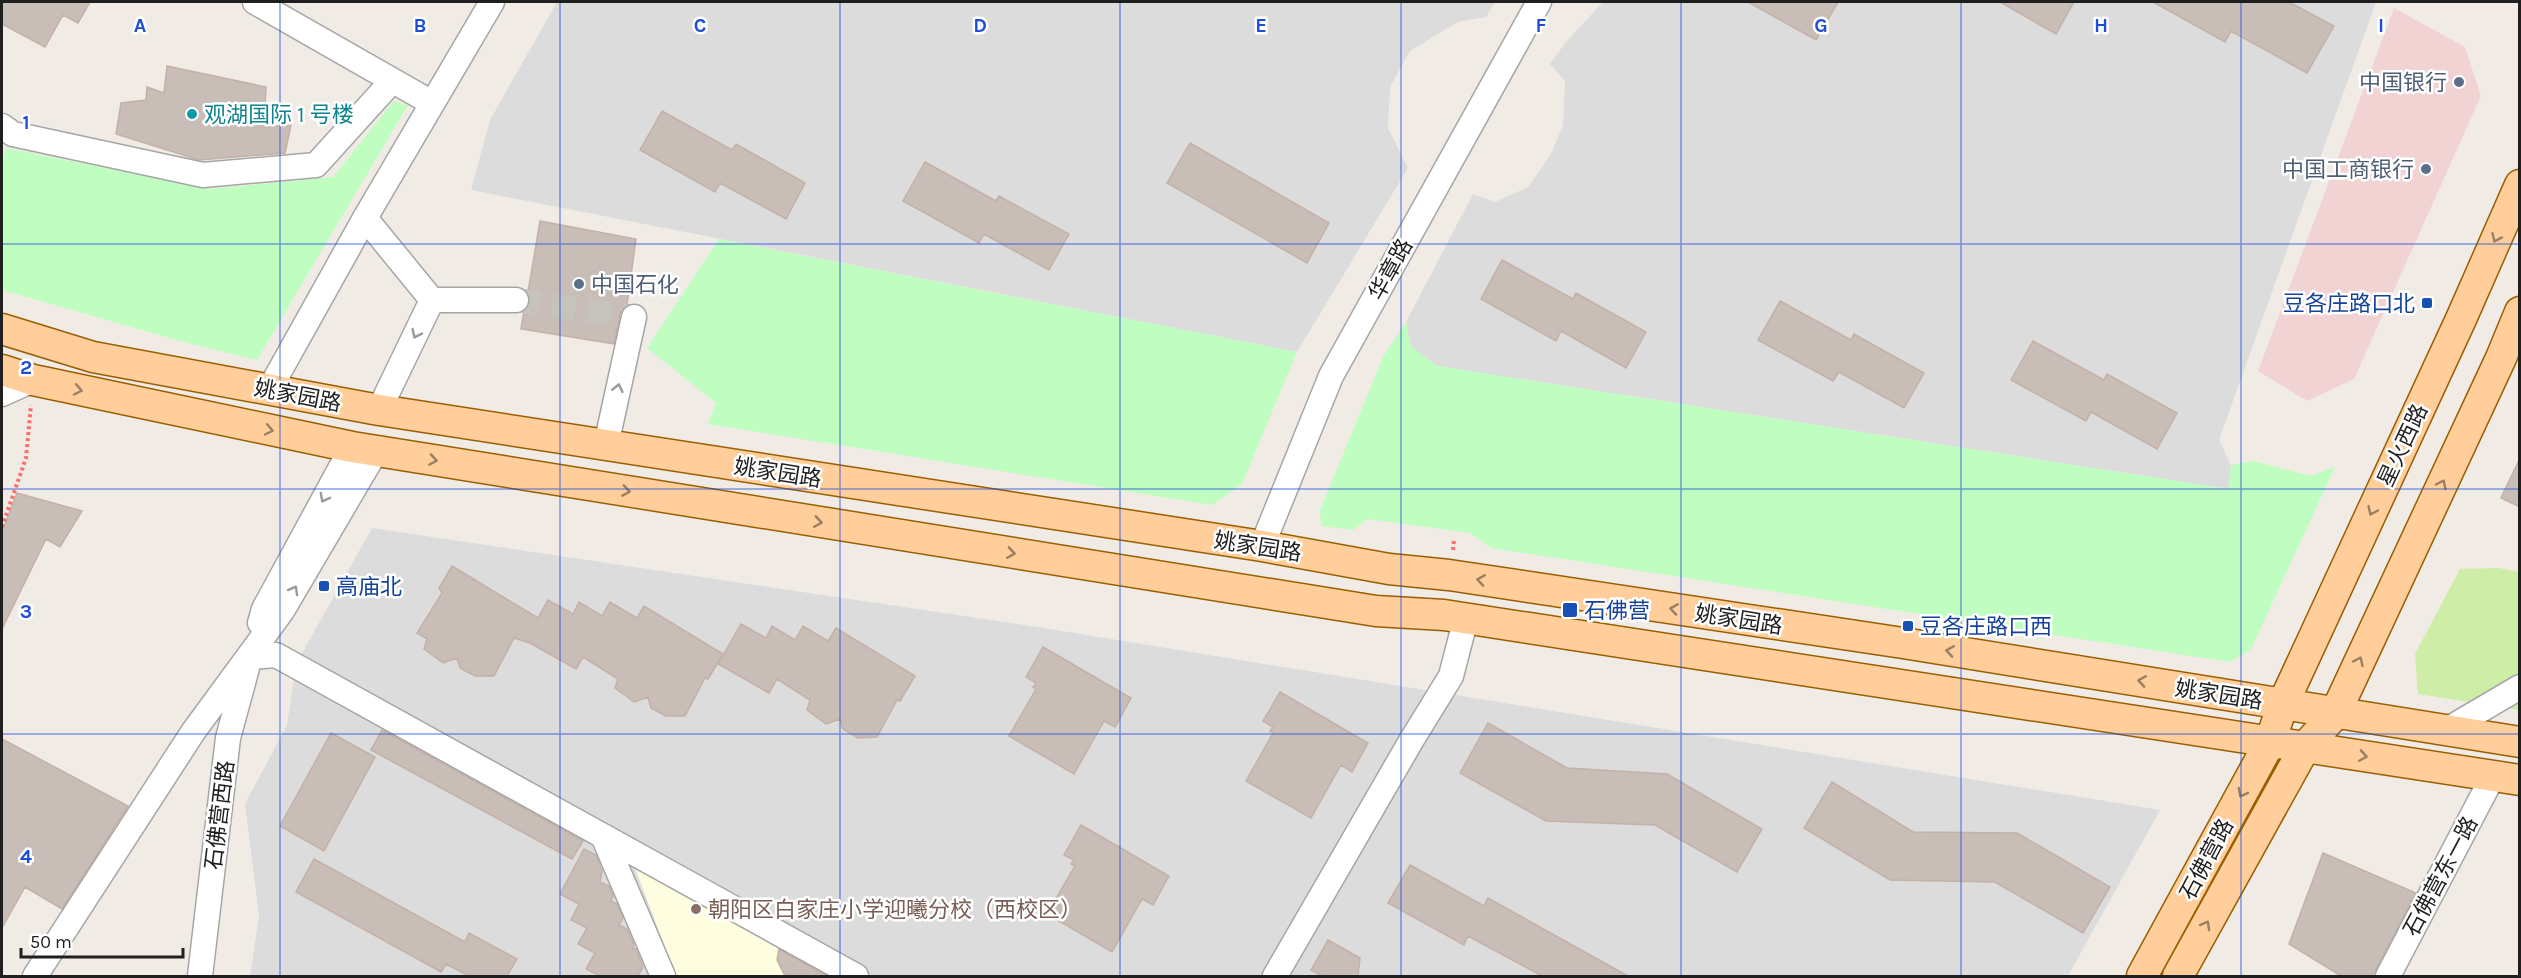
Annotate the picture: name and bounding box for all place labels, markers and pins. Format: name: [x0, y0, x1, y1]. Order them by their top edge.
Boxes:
place label: 中国银行: [2359, 70, 2447, 96]
marker: 中国银行: [2452, 75, 2466, 89]
place label: 观湖国际 1 号楼: [204, 102, 354, 128]
marker: 观湖国际 1 号楼: [185, 107, 199, 121]
place label: 中国工商银行: [2282, 157, 2414, 183]
marker: 中国工商银行: [2419, 162, 2433, 176]
place label: 中国石化: [591, 272, 679, 298]
marker: 中国石化: [572, 277, 586, 291]
place label: 豆各庄路口北: [2283, 291, 2415, 317]
marker: 豆各庄路口北: [2420, 296, 2434, 310]
place label: 高庙北: [336, 574, 402, 600]
marker: 高庙北: [317, 579, 331, 593]
place label: 石佛营: [1584, 598, 1650, 624]
marker: 石佛营: [1561, 601, 1579, 619]
place label: 豆各庄路口西: [1920, 614, 2052, 640]
marker: 豆各庄路口西: [1901, 619, 1915, 633]
place label: 朝阳区白家庄小学迎曦分校（西校区）: [708, 897, 1082, 923]
marker: 朝阳区白家庄小学迎曦分校（西校区）: [689, 902, 703, 916]

